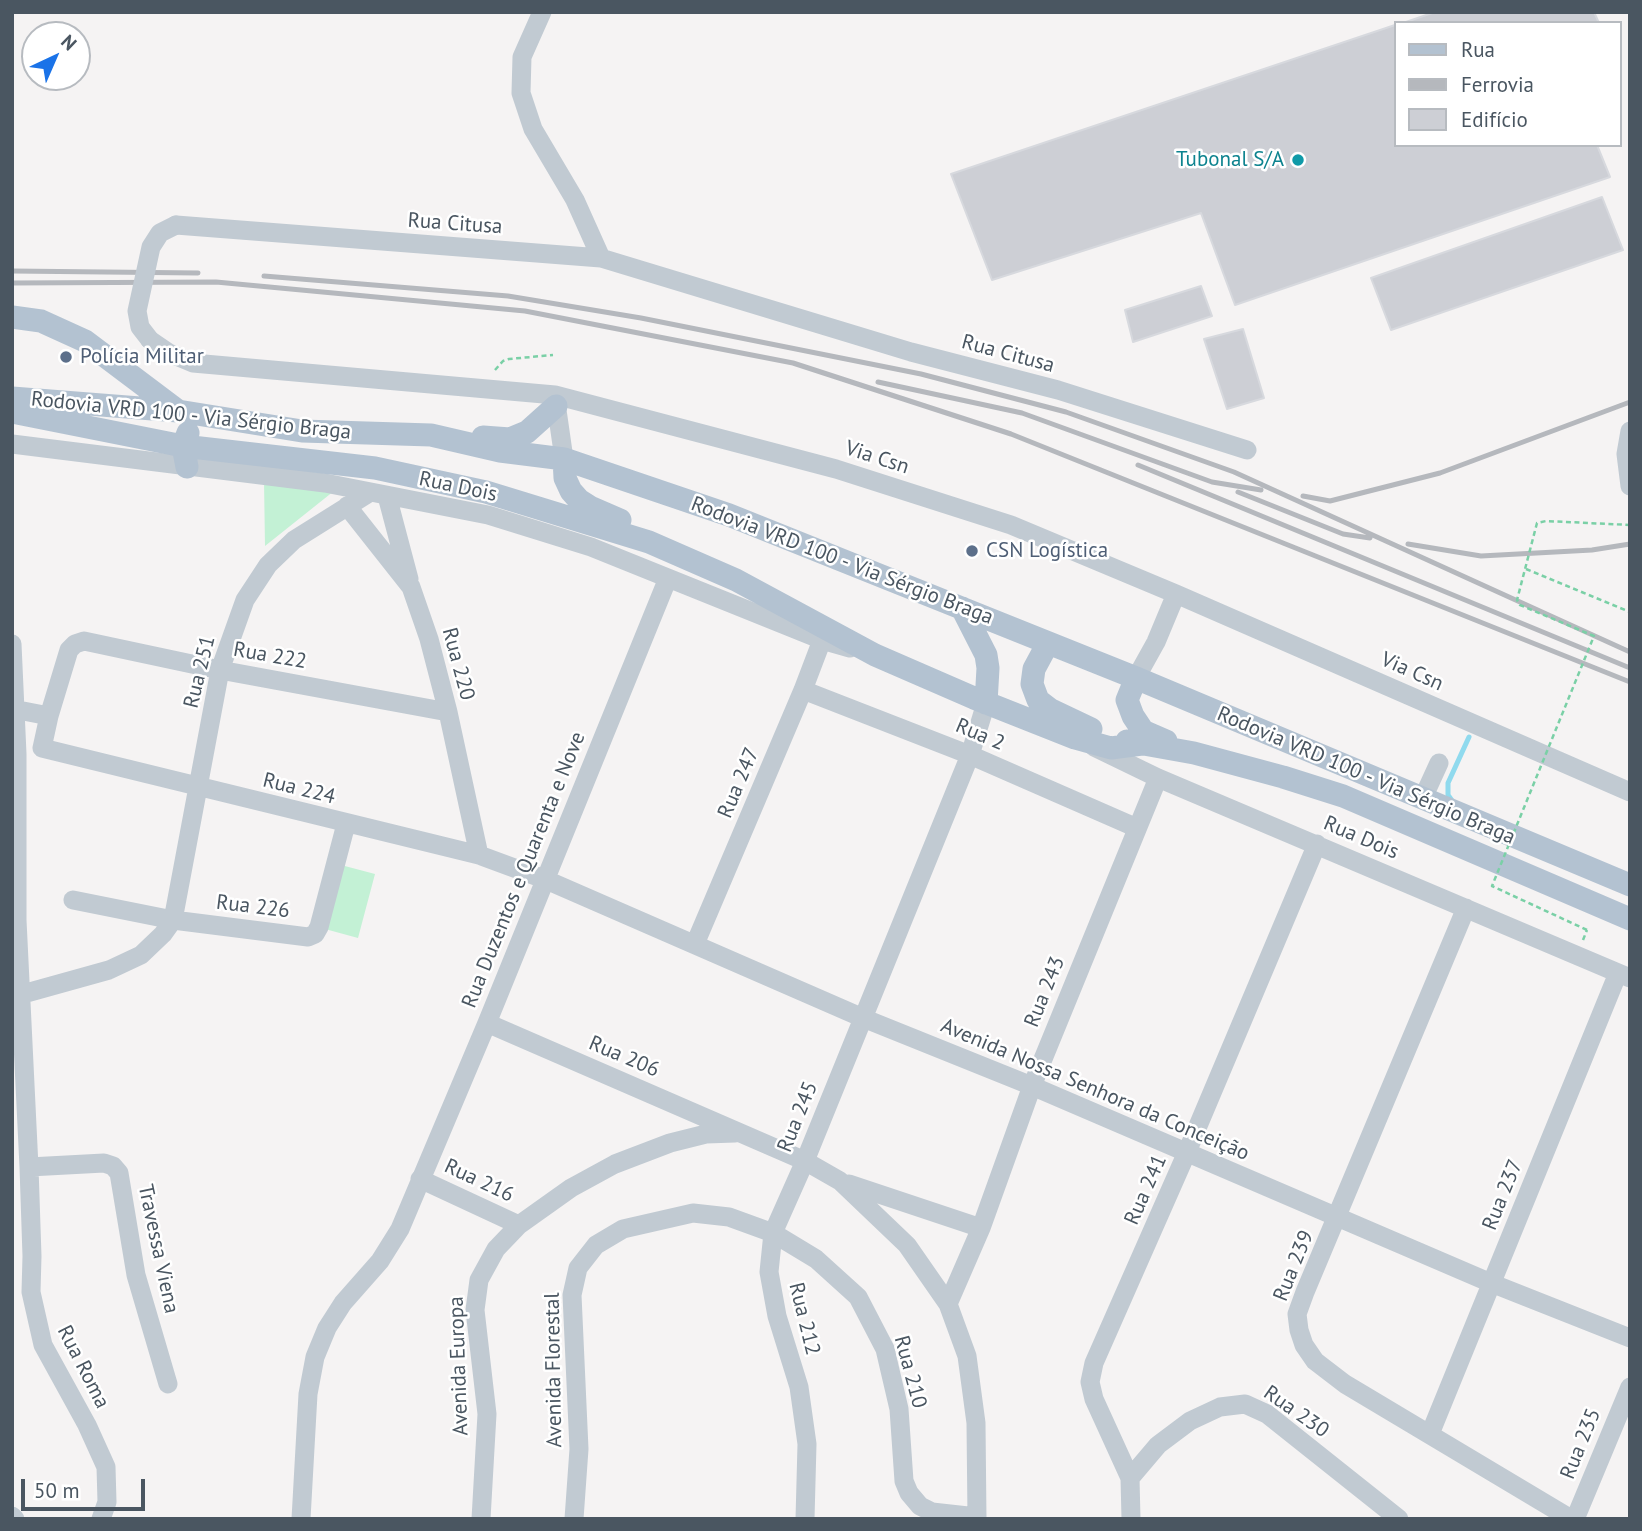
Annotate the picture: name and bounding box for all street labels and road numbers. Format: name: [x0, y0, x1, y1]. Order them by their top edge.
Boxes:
street label: Rua Citusa: [407, 208, 503, 240]
street label: Rua Citusa: [959, 330, 1057, 378]
street label: Rodovia VRD 100 - Via Sérgio Braga: [30, 387, 352, 445]
street label: Via Csn: [842, 436, 912, 480]
street label: Rua Dois: [417, 466, 499, 508]
street label: Rodovia VRD 100 - Via Sérgio Braga: [687, 492, 997, 630]
street label: Rua 220: [436, 625, 480, 703]
street label: Rua 251: [179, 633, 221, 711]
street label: Rua 222: [231, 637, 309, 675]
street label: Via Csn: [1377, 647, 1447, 697]
street label: Rodovia VRD 100 - Via Sérgio Braga: [1213, 702, 1519, 850]
street label: Rua 2: [952, 713, 1008, 757]
street label: Rua Duzentos e Quarenta e Nove: [457, 728, 591, 1012]
street label: Rua 247: [713, 744, 765, 822]
street label: Rua 224: [260, 768, 338, 810]
street label: Rua Dois: [1320, 811, 1402, 865]
street label: Rua 226: [215, 890, 291, 924]
street label: Rua 243: [1019, 953, 1071, 1031]
street label: Avenida Nossa Senhora da Conceição: [937, 1013, 1253, 1167]
street label: Rua 206: [585, 1031, 663, 1083]
street label: Rua 245: [772, 1078, 824, 1156]
street label: Rua 241: [1119, 1151, 1173, 1229]
street label: Rua 216: [440, 1154, 518, 1208]
street label: Rua 237: [1477, 1156, 1529, 1234]
street label: Travessa Viena: [132, 1182, 184, 1316]
street label: Rua 239: [1268, 1227, 1320, 1305]
street label: Rua 212: [783, 1280, 825, 1358]
street label: Avenida Florestal: [540, 1292, 568, 1448]
street label: Avenida Europa: [444, 1296, 474, 1436]
street label: Rua Roma: [51, 1321, 115, 1413]
street label: Rua 210: [888, 1333, 932, 1411]
street label: Rua 230: [1258, 1380, 1334, 1444]
street label: Rua 235: [1555, 1405, 1607, 1483]

